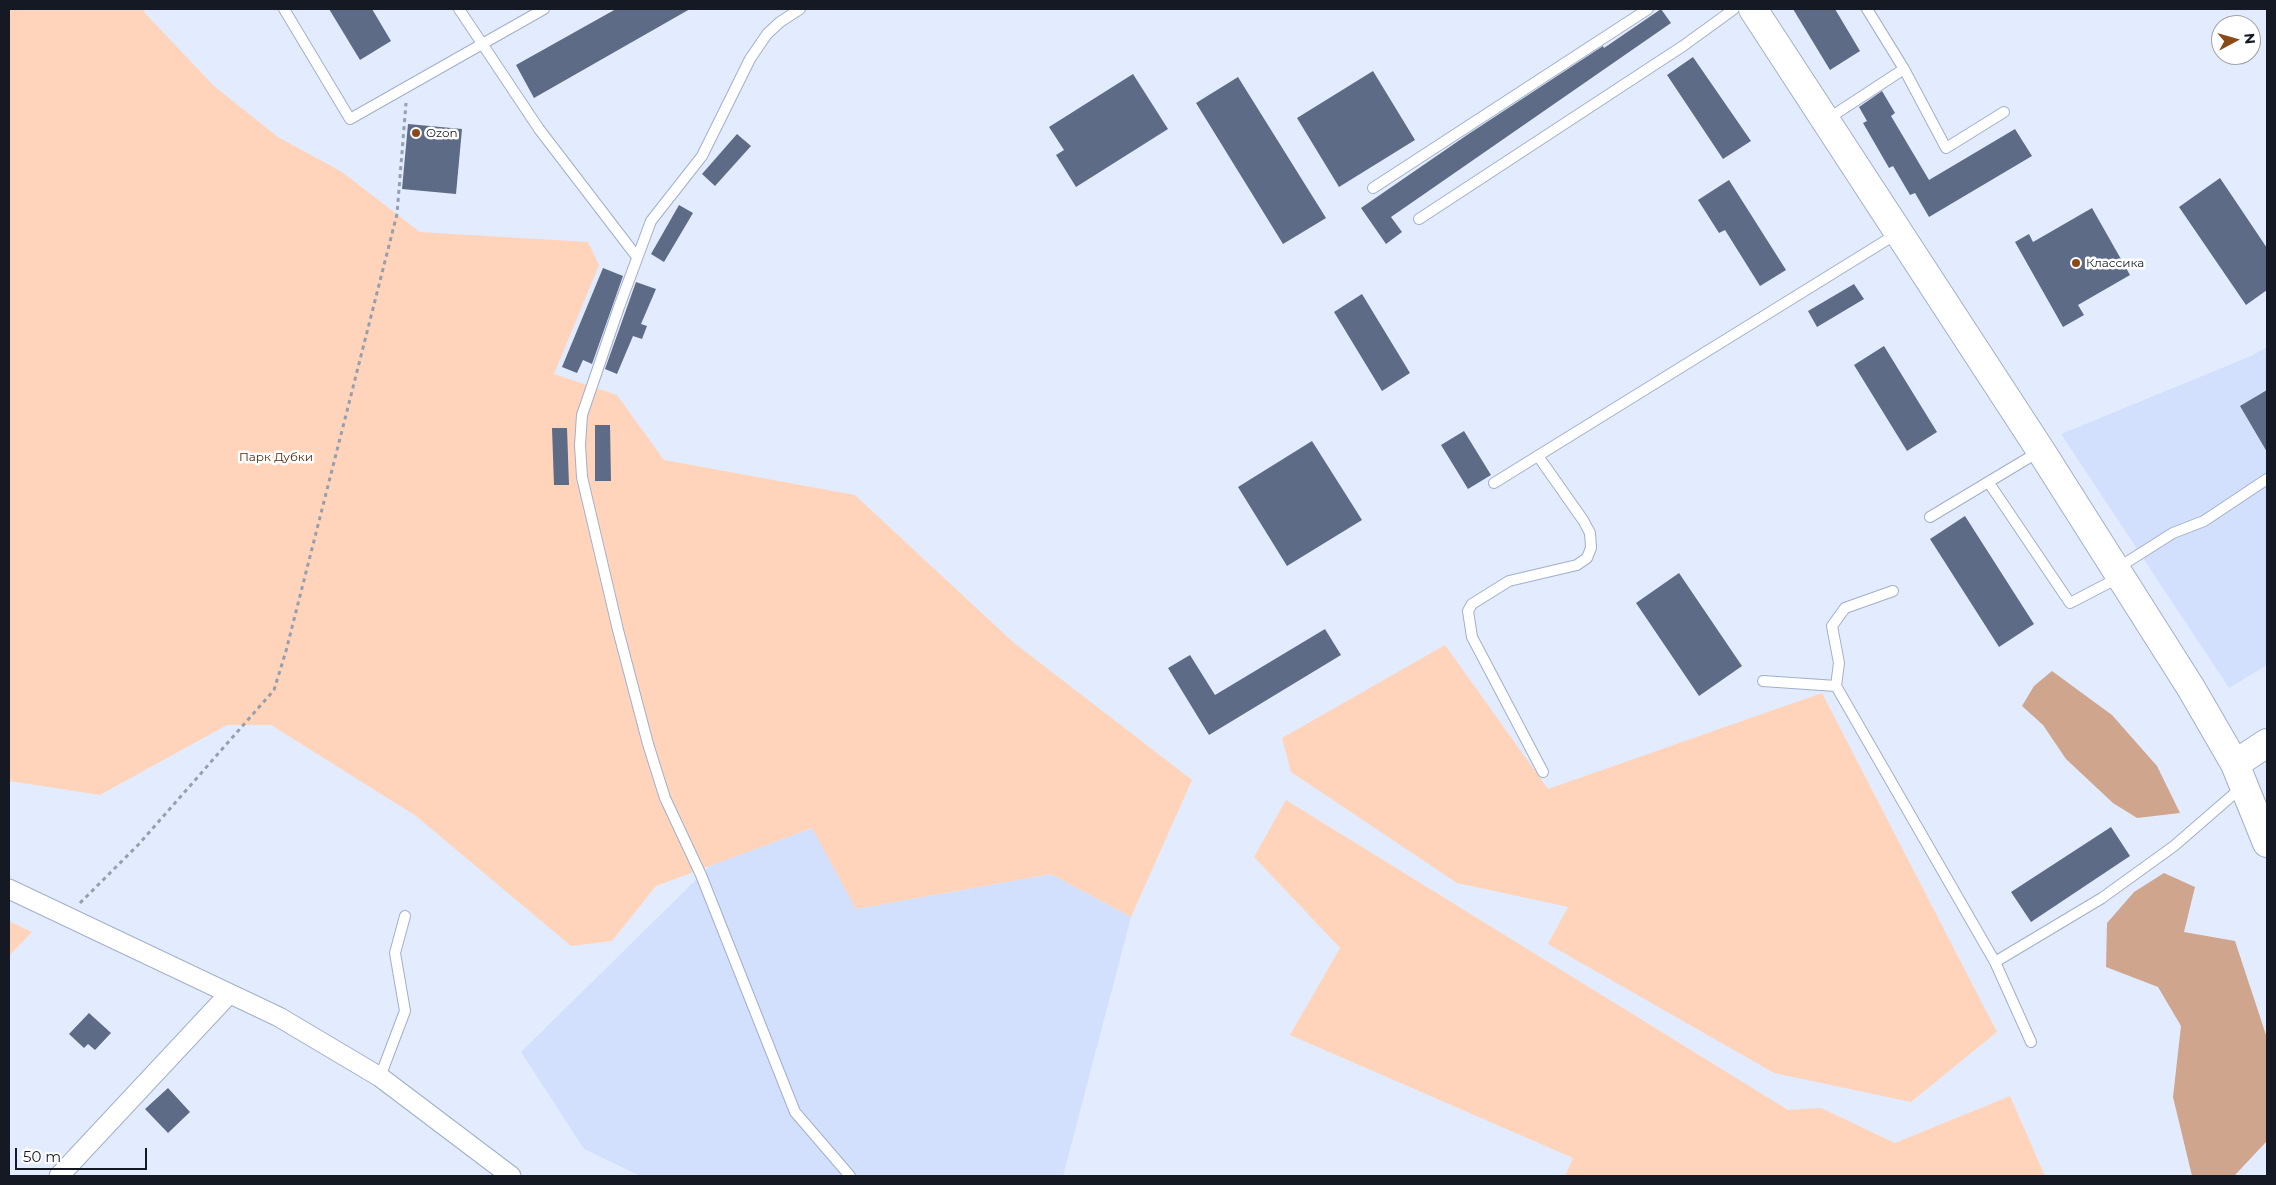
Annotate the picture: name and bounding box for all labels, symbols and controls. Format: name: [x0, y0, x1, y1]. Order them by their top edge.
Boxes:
north arrow: [2211, 15, 2261, 65]
text: N: [2240, 32, 2259, 45]
place label: Ozon: [426, 126, 458, 140]
marker: Ozon: [410, 127, 422, 139]
place label: Классика: [2086, 256, 2144, 270]
marker: Классика: [2070, 257, 2082, 269]
park label: Парк Дубки: [239, 450, 313, 464]
scale bar: [18, 1138, 150, 1170]
text: 50 m: [23, 1147, 61, 1166]

